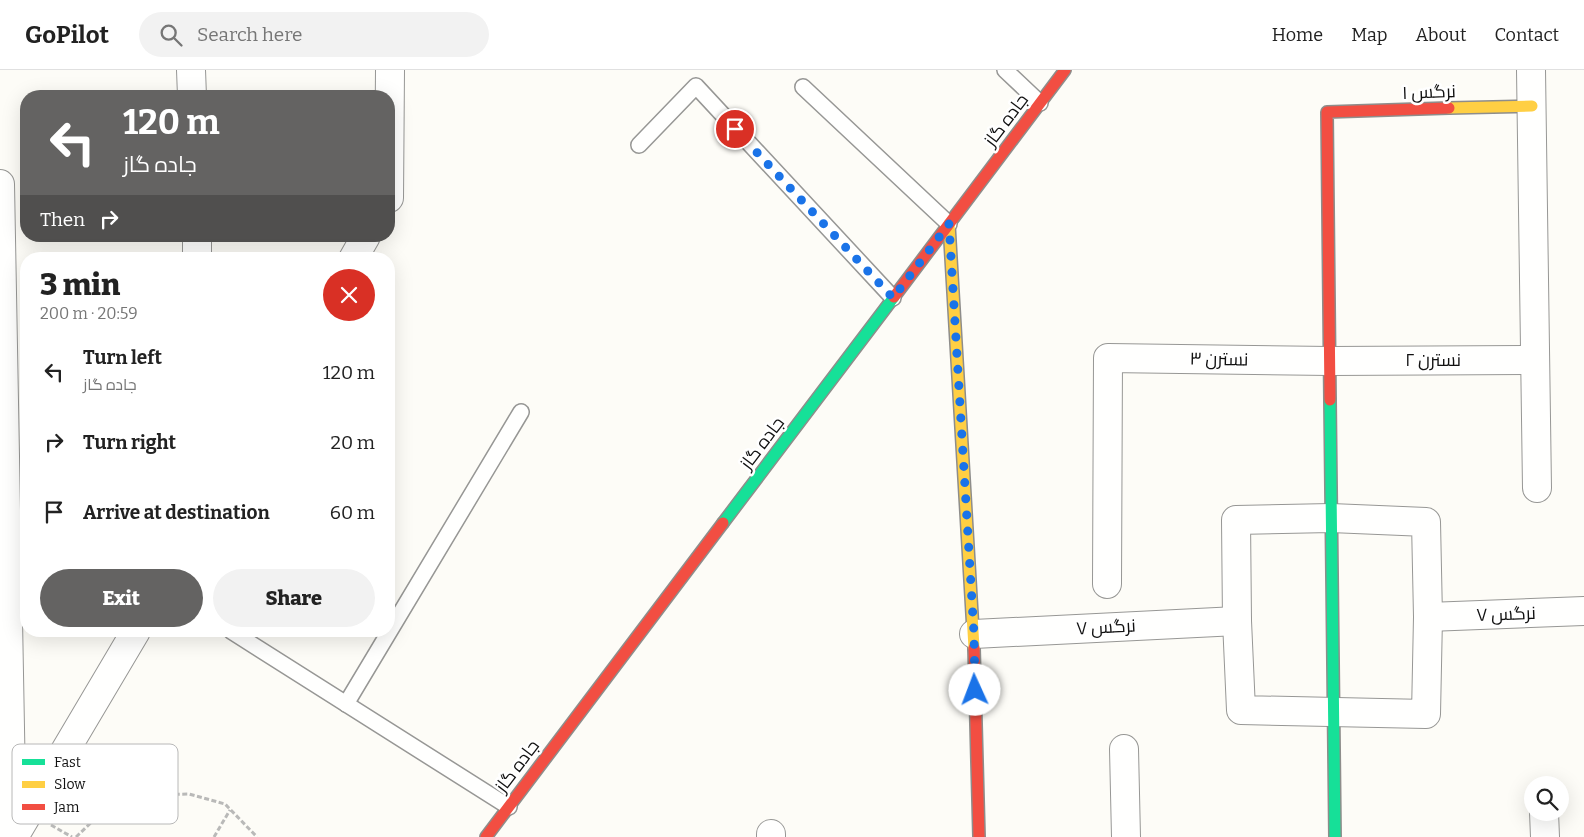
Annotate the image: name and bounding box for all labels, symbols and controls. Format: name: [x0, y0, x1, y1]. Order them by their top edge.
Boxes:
search box: [139, 12, 489, 57]
text: GoPilot: [25, 21, 109, 49]
icon: search: [157, 21, 185, 49]
text: Search here: [197, 23, 303, 46]
text: Home: [1272, 24, 1323, 46]
text: Map: [1351, 24, 1387, 46]
text: About: [1415, 24, 1466, 46]
text: Contact: [1494, 24, 1559, 46]
street label: نرگس ۱: [1402, 80, 1456, 104]
street label: جاده گاز: [978, 89, 1033, 152]
text: 120 m: [123, 101, 220, 143]
pin: [714, 108, 756, 150]
icon: left: [40, 110, 105, 175]
icon: arrive: [721, 115, 749, 143]
text: جاده گاز: [123, 151, 197, 178]
icon: right: [95, 205, 123, 233]
text: Then: [40, 208, 85, 231]
text: 3 min: [40, 267, 120, 303]
button: close: [323, 269, 375, 321]
text: 200 m · 20:59: [40, 304, 138, 323]
text: Turn left: [83, 346, 162, 369]
street label: نسترن ۳: [1189, 347, 1249, 371]
street label: نسترن ۲: [1405, 349, 1461, 371]
icon: left: [40, 358, 68, 386]
text: 120 m: [323, 361, 375, 384]
text: جاده گاز: [83, 375, 137, 394]
street label: جاده گاز: [734, 412, 789, 475]
icon: right: [40, 428, 68, 456]
text: Turn right: [83, 431, 176, 454]
text: 20 m: [331, 431, 375, 454]
icon: arrive: [40, 498, 68, 526]
text: Arrive at destination: [83, 501, 270, 524]
text: 60 m: [330, 501, 375, 524]
button: Exit: [40, 569, 203, 627]
button: Share: [213, 569, 375, 627]
street label: نرگس ۷: [1476, 602, 1536, 626]
street label: نرگس ۷: [1076, 614, 1136, 640]
position arrow: [948, 663, 1000, 715]
street label: جاده گاز: [489, 735, 544, 798]
legend: [12, 744, 178, 824]
text: Fast: [54, 754, 81, 771]
text: Slow: [54, 776, 86, 793]
map controls: [1524, 776, 1569, 821]
button: search: [1524, 776, 1569, 821]
text: Jam: [53, 799, 80, 816]

